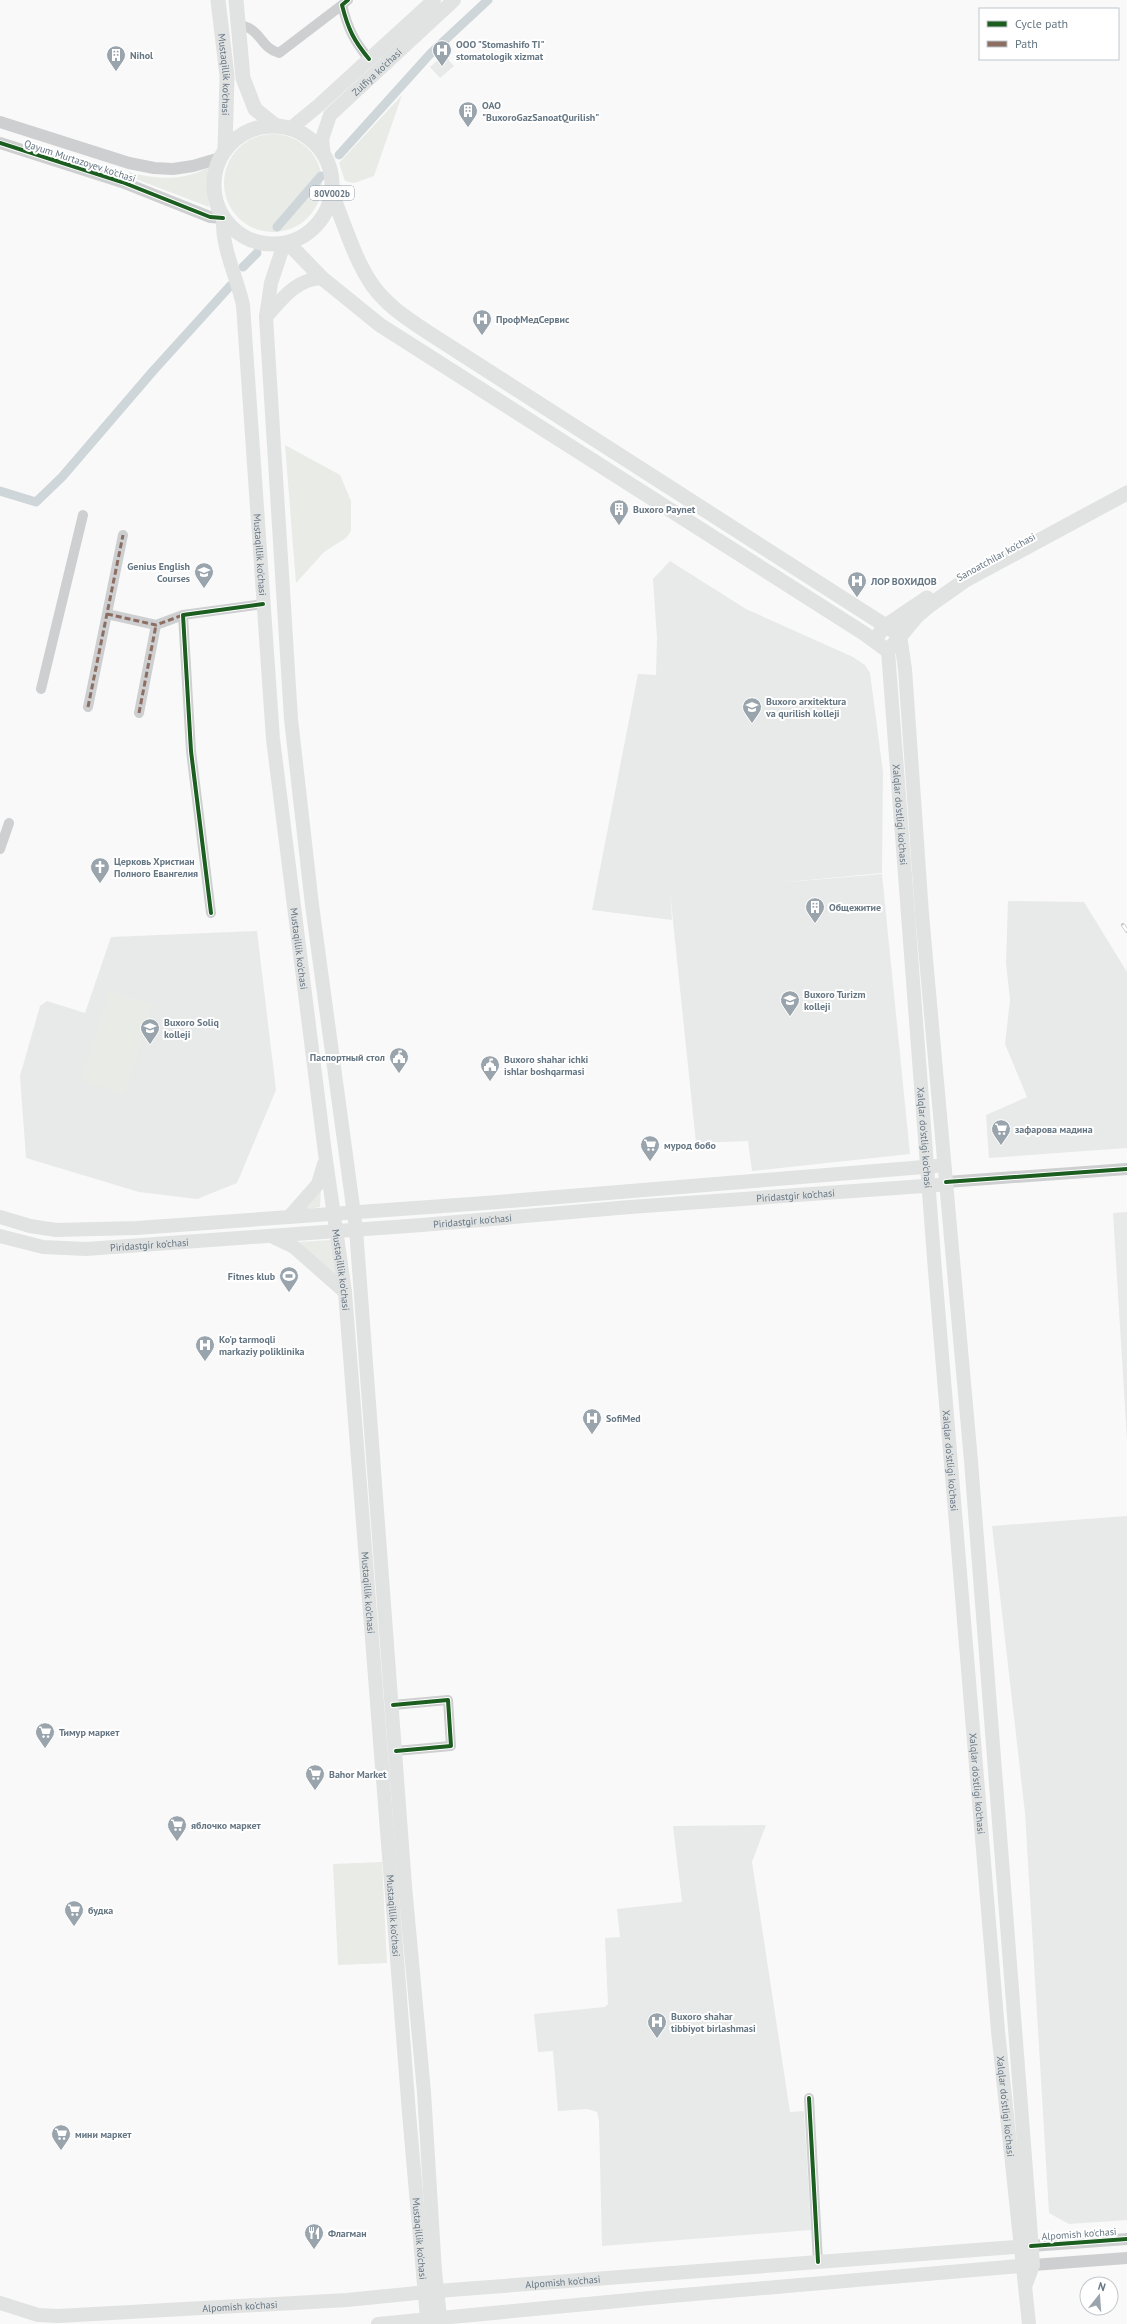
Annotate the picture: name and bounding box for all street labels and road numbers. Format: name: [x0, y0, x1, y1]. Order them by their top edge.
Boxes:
street label: Mustaqillik ko'chasi: [216, 33, 234, 116]
street label: Zulfiya ko'chasi: [349, 45, 404, 98]
street label: Qayum Murtazoyev ko'chasi: [23, 137, 137, 185]
road number: 80V002b: [310, 186, 354, 200]
street label: Mustaqillik ko'chasi: [251, 513, 270, 596]
street label: Sanoatchilar ko'chasi: [954, 530, 1038, 584]
street label: Xalqlar do'stligi ko'chasi: [890, 763, 911, 866]
street label: Mustaqillik ko'chasi: [288, 907, 311, 990]
street label: Xalqlar do'stligi ko'chasi: [915, 1087, 935, 1189]
street label: Piridastgir ko'chasi: [756, 1186, 835, 1204]
street label: Piridastgir ko'chasi: [433, 1211, 512, 1231]
street label: Mustaqillik ko'chasi: [330, 1228, 353, 1311]
street label: Piridastgir ko'chasi: [110, 1235, 189, 1254]
street label: Xalqlar do'stligi ko'chasi: [940, 1409, 961, 1512]
street label: Mustaqillik ko'chasi: [359, 1551, 378, 1634]
street label: Xalqlar do'stligi ko'chasi: [967, 1732, 988, 1835]
street label: Mustaqillik ko'chasi: [384, 1874, 403, 1957]
street label: Xalqlar do'stligi ko'chasi: [994, 2055, 1018, 2157]
street label: Mustaqillik ko'chasi: [410, 2197, 430, 2280]
street label: Alpomish ko'chasi: [1041, 2225, 1117, 2243]
street label: Alpomish ko'chasi: [525, 2272, 601, 2291]
street label: Alpomish ko'chasi: [202, 2297, 278, 2315]

